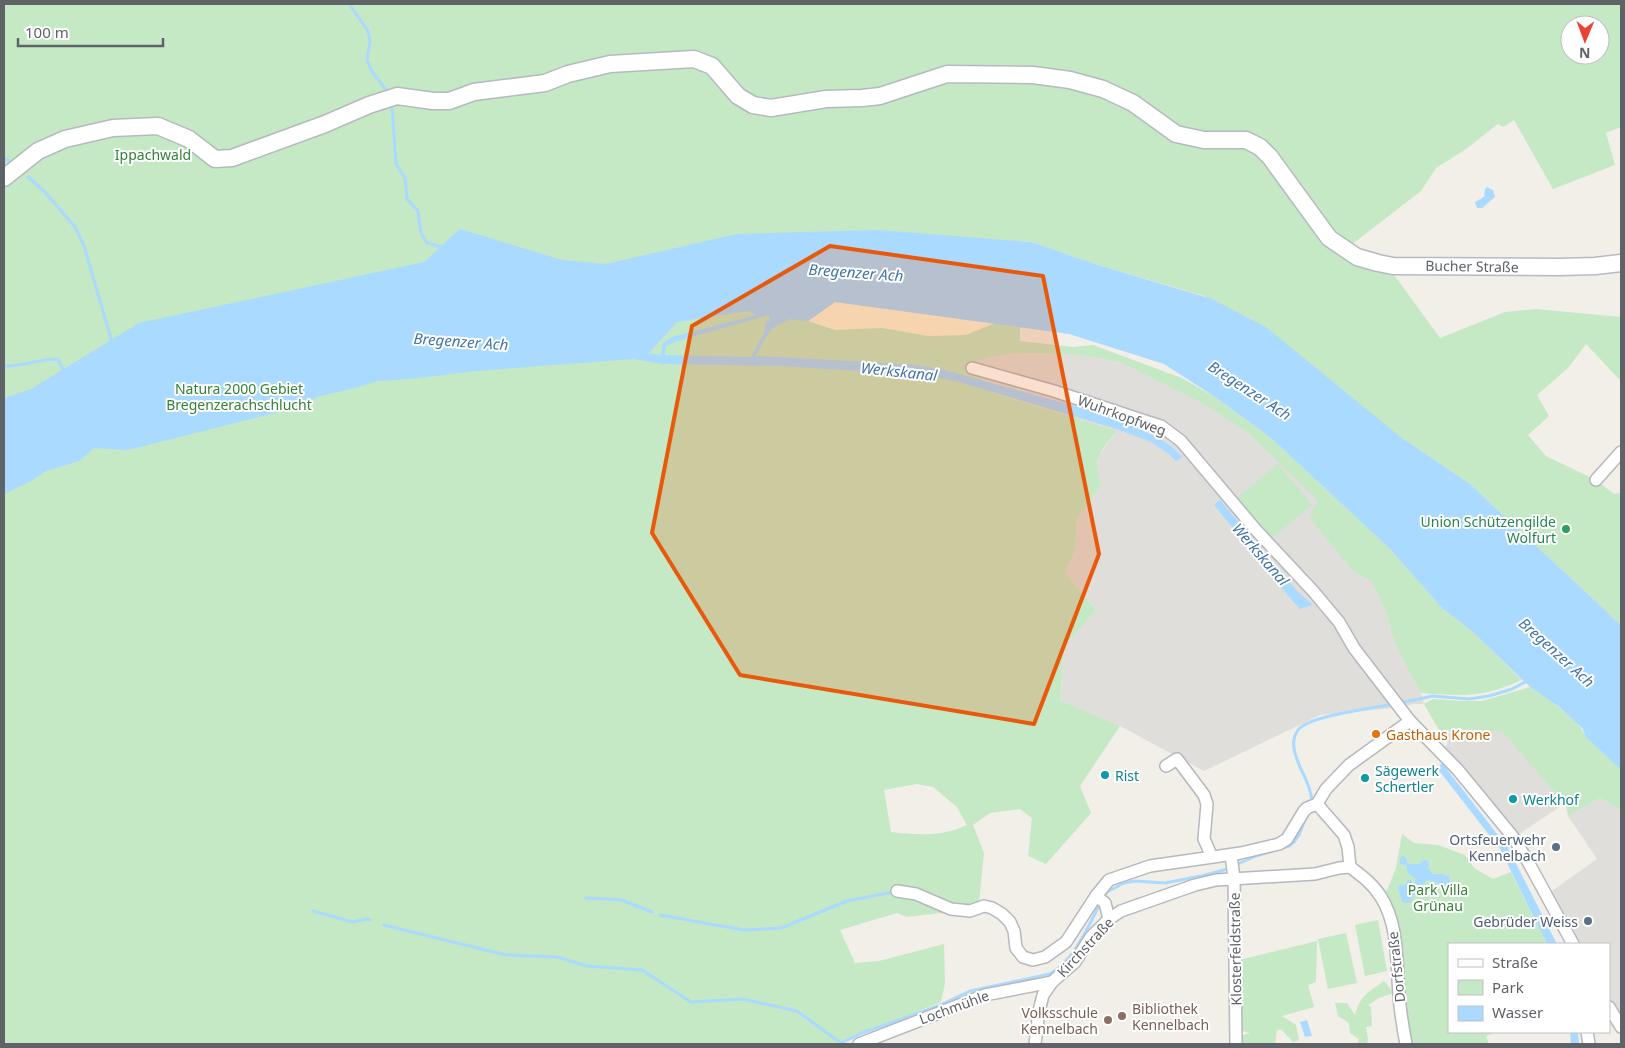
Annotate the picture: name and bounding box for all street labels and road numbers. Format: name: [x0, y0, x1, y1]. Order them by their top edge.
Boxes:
street label: Bucher Straße: [1425, 256, 1519, 276]
street label: Wuhrkopfweg: [1075, 390, 1169, 440]
street label: Klosterfeldstraße: [1225, 892, 1245, 1006]
street label: Kirchstraße: [1052, 913, 1118, 981]
street label: Dorfstraße: [1383, 931, 1409, 1003]
street label: Lochmühle: [916, 986, 992, 1028]

